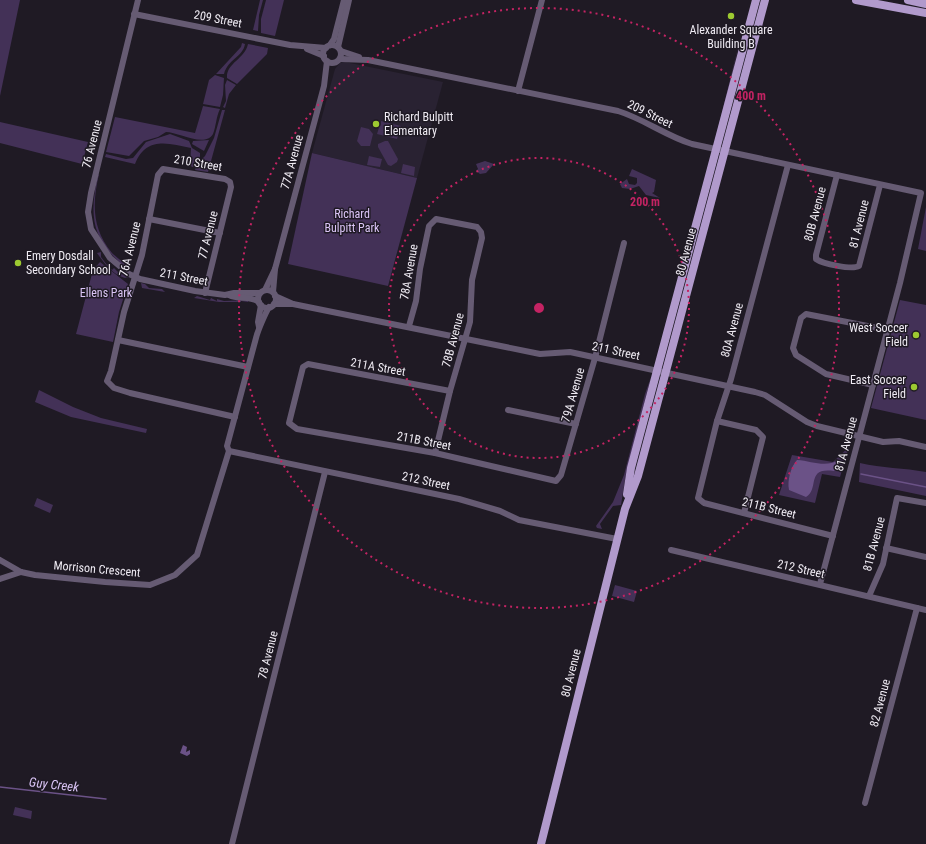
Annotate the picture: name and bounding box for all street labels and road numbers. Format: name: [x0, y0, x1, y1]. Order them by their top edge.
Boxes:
street label: 209 Street: [193, 7, 244, 31]
street label: 209 Street: [625, 97, 675, 131]
street label: 76 Avenue: [79, 118, 105, 170]
street label: 77A Avenue: [278, 133, 306, 191]
street label: 210 Street: [173, 152, 224, 174]
street label: 80B Avenue: [801, 185, 829, 243]
street label: 81 Avenue: [846, 198, 872, 250]
street label: 77 Avenue: [195, 209, 221, 261]
street label: 76A Avenue: [116, 220, 144, 278]
street label: 80 Avenue: [673, 226, 699, 278]
street label: 78A Avenue: [397, 243, 421, 301]
street label: 211 Street: [159, 265, 210, 289]
street label: 80A Avenue: [718, 301, 746, 359]
street label: 78B Avenue: [439, 311, 467, 369]
street label: 211 Street: [591, 339, 642, 363]
street label: 211A Street: [349, 355, 407, 379]
street label: 79A Avenue: [559, 366, 588, 424]
street label: 81A Avenue: [832, 415, 860, 473]
street label: 211B Street: [396, 429, 453, 453]
street label: 212 Street: [401, 469, 452, 493]
street label: 211B Street: [741, 495, 798, 522]
street label: 81B Avenue: [860, 515, 888, 573]
street label: 212 Street: [776, 557, 827, 581]
street label: Morrison Crescent: [53, 558, 141, 580]
street label: 78 Avenue: [255, 629, 281, 681]
street label: 80 Avenue: [558, 647, 584, 699]
street label: 82 Avenue: [867, 677, 893, 729]

